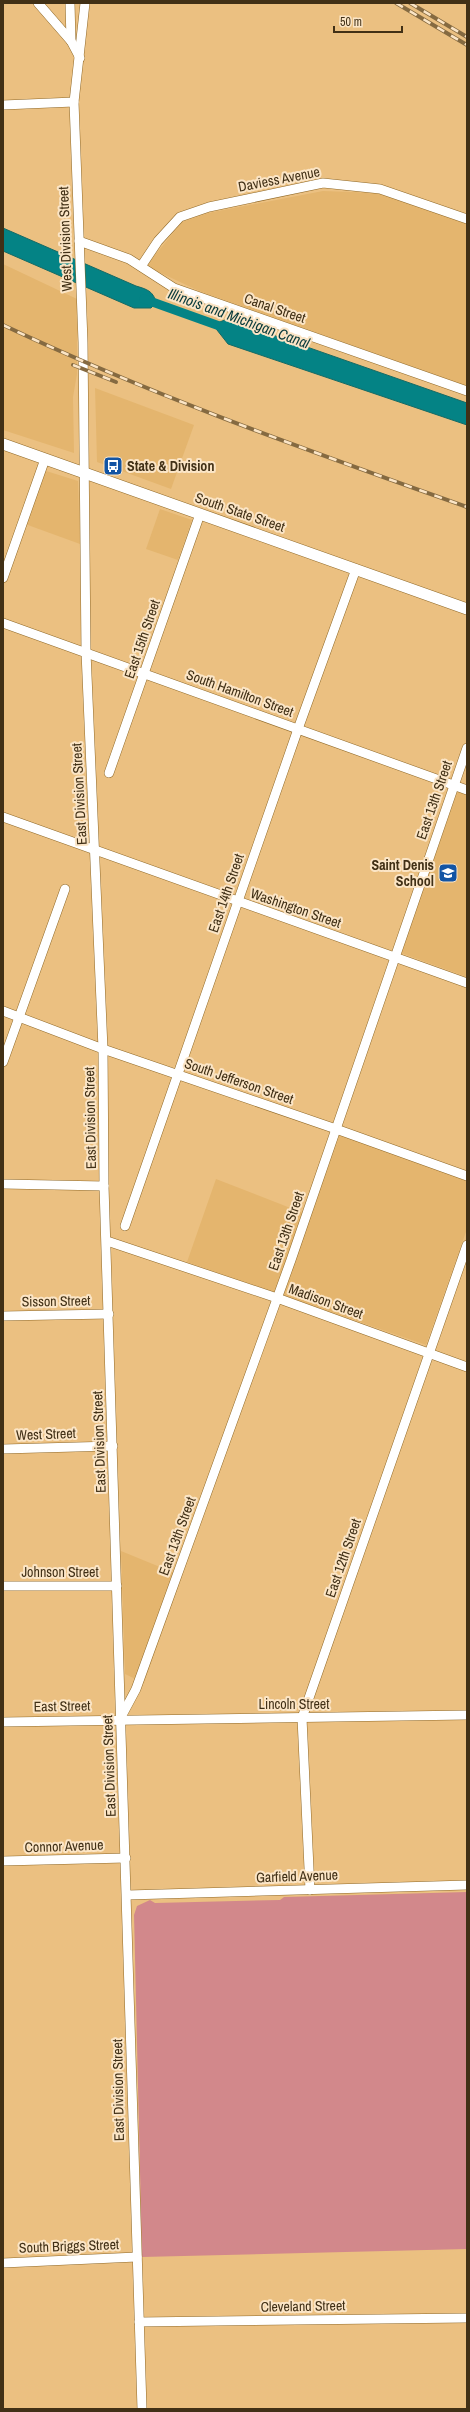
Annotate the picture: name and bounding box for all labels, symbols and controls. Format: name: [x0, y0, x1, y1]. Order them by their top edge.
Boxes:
scale bar: [334, 8, 402, 34]
text: 50 m: [340, 14, 362, 30]
street label: Daviess Avenue: [237, 162, 321, 196]
street label: West Division Street: [54, 186, 76, 292]
water label: Illinois and Michigan Canal: [165, 283, 313, 353]
street label: Canal Street: [242, 289, 308, 327]
bus stop icon: State & Division: [102, 455, 124, 477]
place label: State & Division: [127, 457, 214, 475]
street label: South State Street: [193, 488, 287, 536]
street label: East 15th Street: [120, 597, 164, 681]
street label: South Hamilton Street: [184, 665, 296, 721]
street label: East Division Street: [67, 743, 91, 845]
street label: East 13th Street: [412, 758, 456, 842]
street label: East 14th Street: [204, 851, 248, 935]
place label: Saint Denis School: [371, 856, 434, 890]
school or university icon: Saint Denis School: [437, 862, 459, 884]
street label: Washington Street: [248, 884, 344, 932]
street label: South Jefferson Street: [182, 1054, 296, 1108]
street label: East Division Street: [80, 1067, 100, 1169]
street label: East 13th Street: [264, 1189, 308, 1273]
street label: Madison Street: [286, 1279, 366, 1323]
street label: Sisson Street: [21, 1291, 91, 1311]
street label: East Division Street: [88, 1391, 110, 1493]
street label: West Street: [16, 1424, 76, 1444]
street label: East 13th Street: [154, 1494, 200, 1578]
street label: East 12th Street: [321, 1516, 365, 1600]
street label: Johnson Street: [21, 1563, 99, 1581]
street label: Lincoln Street: [259, 1695, 329, 1713]
street label: East Street: [33, 1697, 91, 1715]
street label: East Division Street: [98, 1715, 120, 1817]
street label: Connor Avenue: [24, 1836, 104, 1856]
street label: Garfield Avenue: [256, 1866, 338, 1886]
street label: East Division Street: [108, 2039, 128, 2141]
street label: South Briggs Street: [19, 2235, 119, 2257]
street label: Cleveland Street: [260, 2296, 346, 2316]

